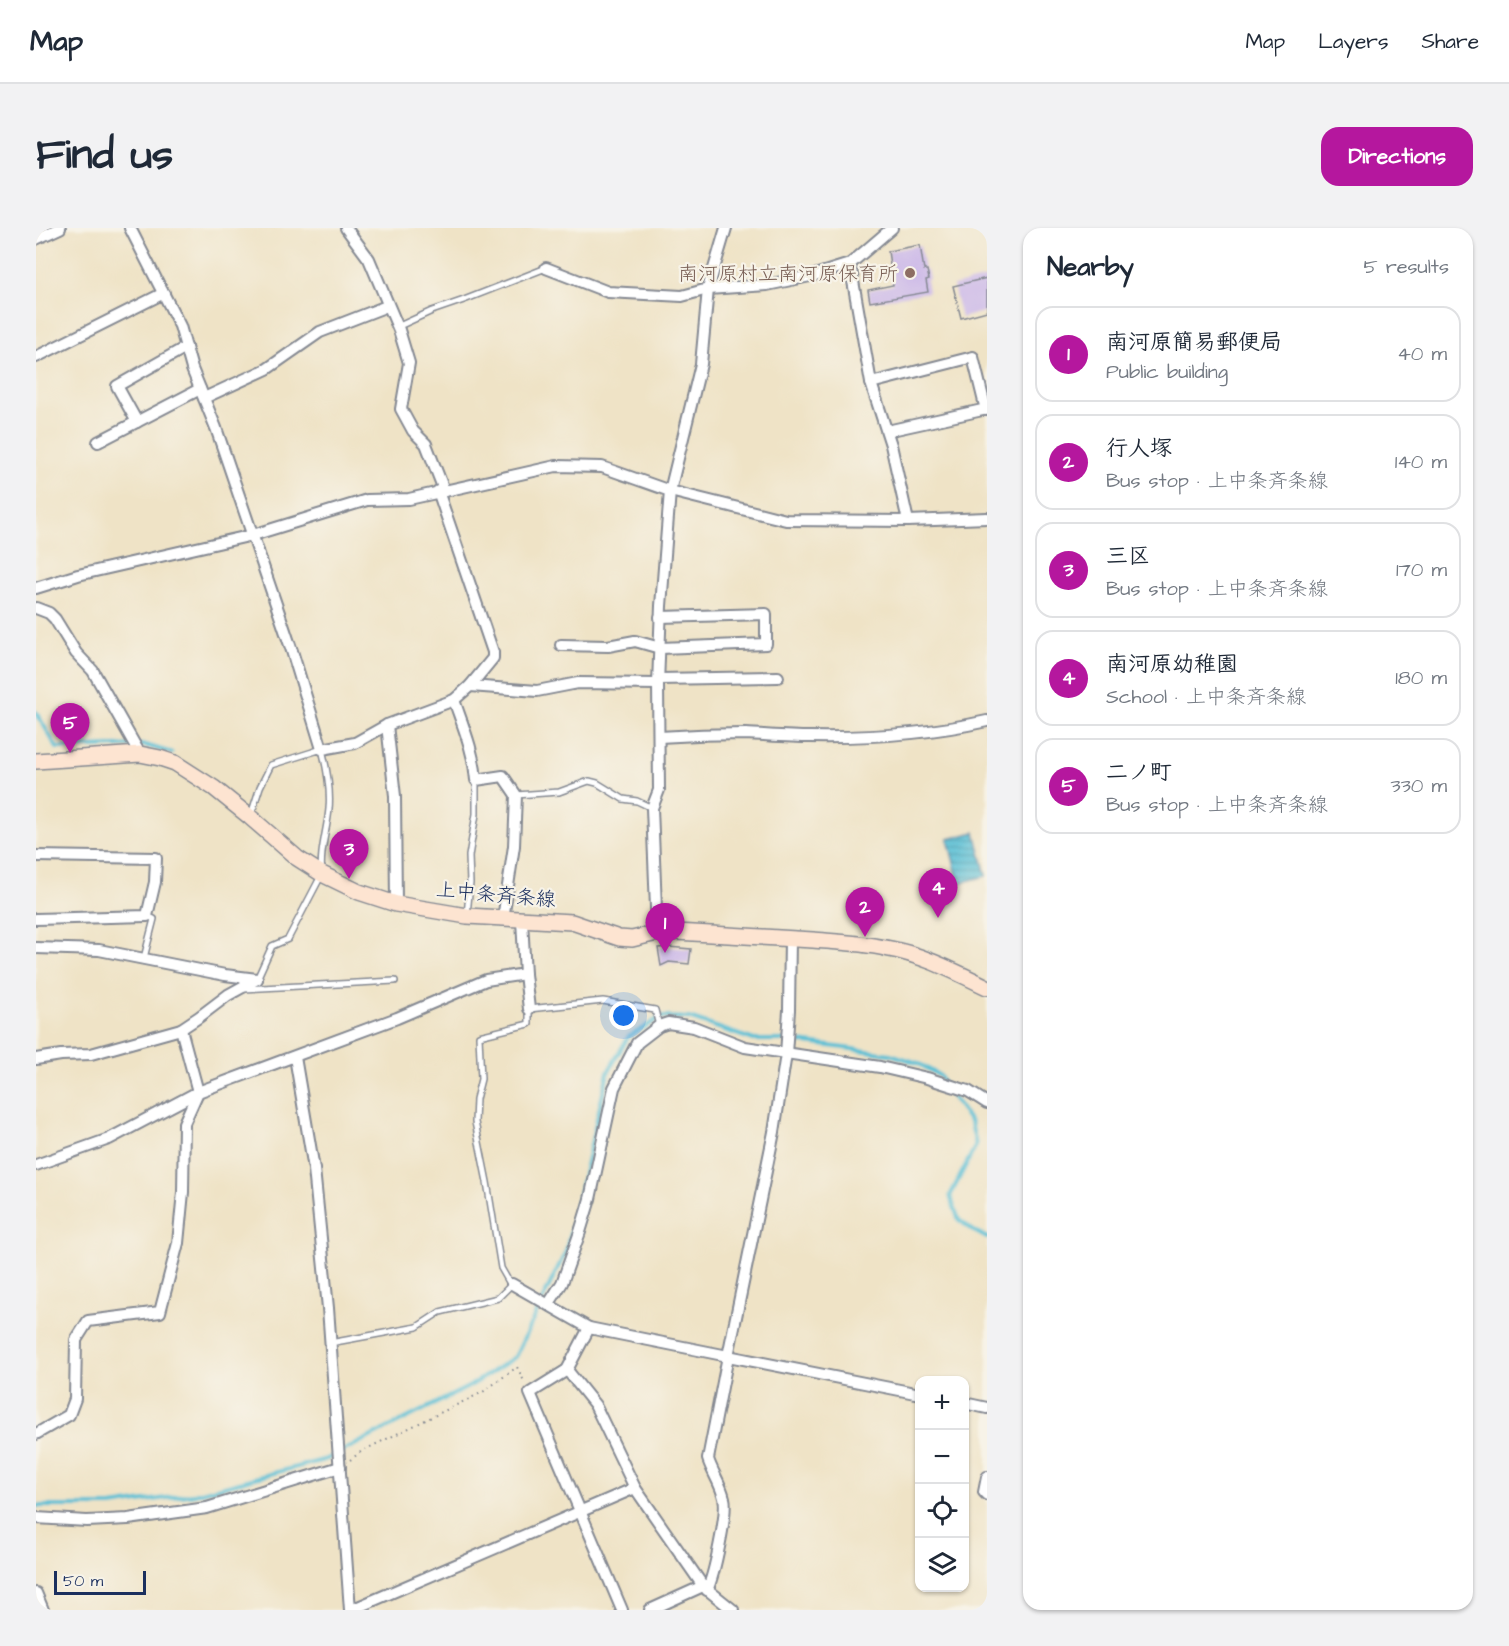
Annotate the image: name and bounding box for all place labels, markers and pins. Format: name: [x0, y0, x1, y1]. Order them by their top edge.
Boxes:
place label: 南河原村立南河原保育所: [678, 260, 898, 288]
marker: 南河原村立南河原保育所: [903, 266, 917, 280]
pin: 5: [51, 704, 90, 753]
pin: 3: [330, 830, 368, 879]
pin: 4: [918, 868, 958, 918]
pin: 2: [846, 888, 884, 937]
pin: 1: [646, 904, 684, 953]

